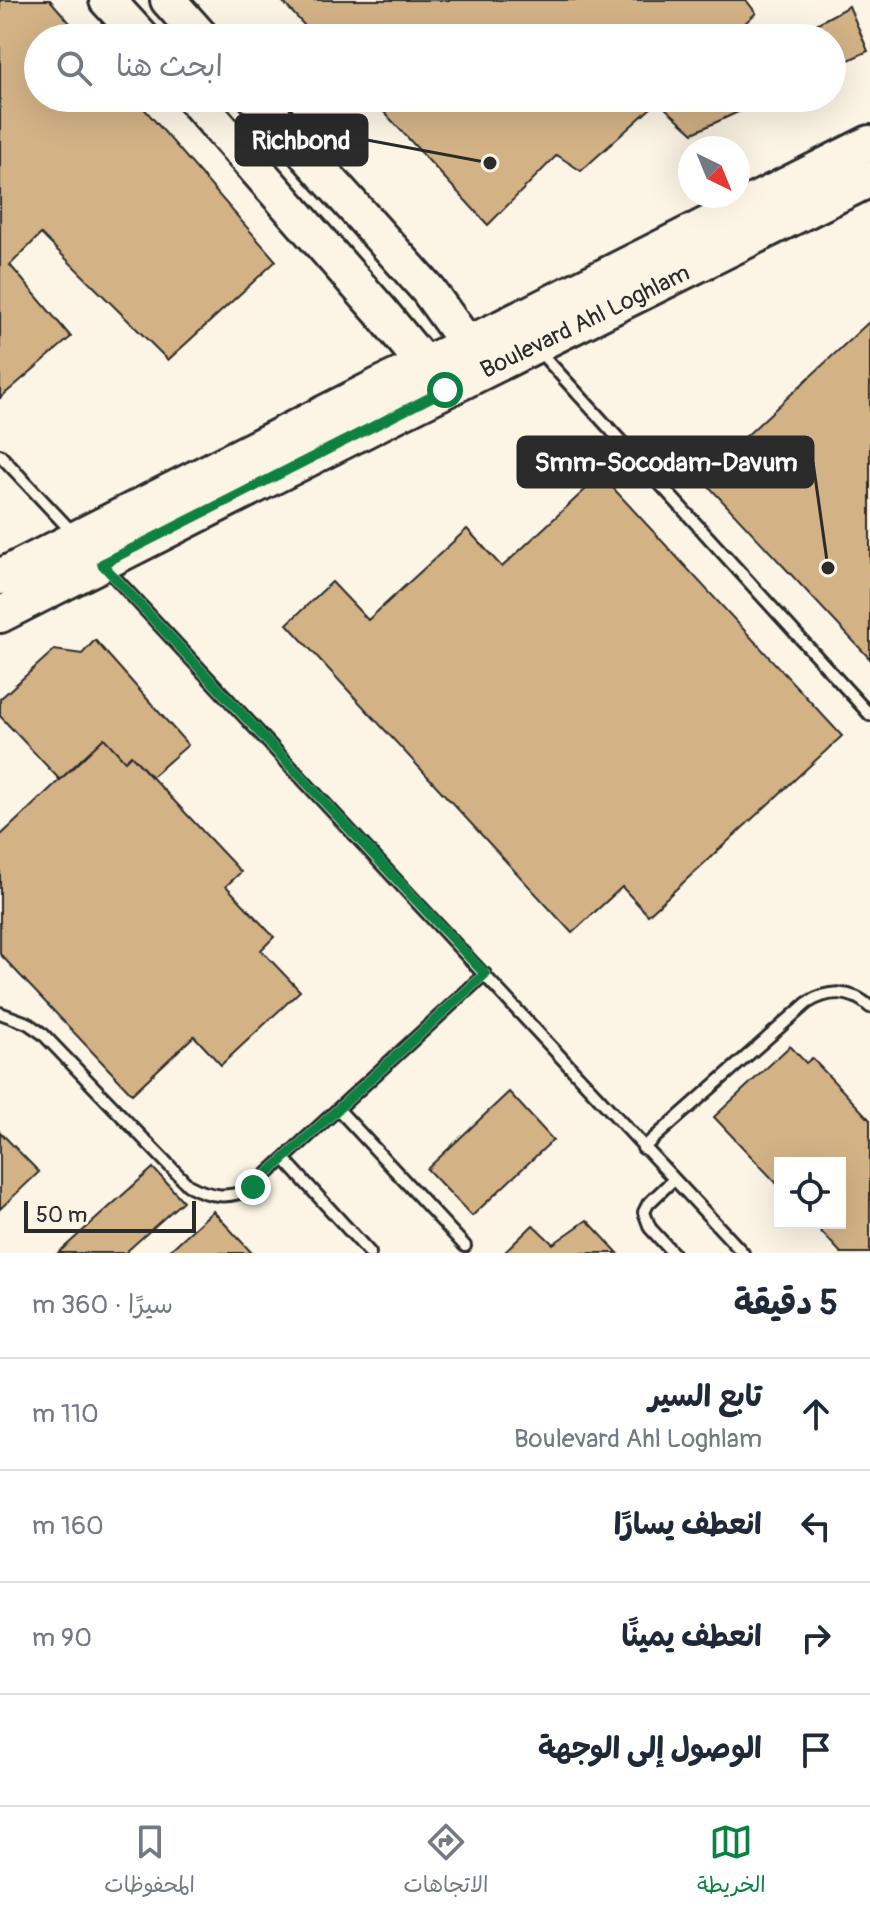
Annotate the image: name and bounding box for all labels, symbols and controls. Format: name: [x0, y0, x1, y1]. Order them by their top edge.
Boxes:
search box: [24, 24, 846, 112]
icon: search: [52, 46, 96, 90]
text: ابحث هنا: [116, 48, 223, 85]
callout: Richbond: [236, 115, 367, 165]
text: Richbond: [251, 125, 351, 157]
north arrow: [678, 136, 750, 208]
street label: Boulevard Ahl Loghlam: [476, 258, 695, 385]
route start: [427, 372, 463, 408]
callout: Smm-Socodam-Davum: [518, 437, 813, 487]
text: Smm-Socodam-Davum: [534, 447, 798, 479]
map controls: [774, 1157, 846, 1229]
button: locate: [774, 1157, 846, 1229]
route end: [235, 1169, 271, 1205]
scale bar: [24, 1197, 196, 1233]
text: 50 m: [36, 1201, 87, 1229]
text: 5 دقيقة: [734, 1282, 838, 1325]
text: سيرًا · 360 m: [32, 1289, 173, 1321]
text: تابع السير: [649, 1378, 762, 1415]
icon: ahead: [794, 1392, 838, 1436]
text: 110 m: [32, 1398, 99, 1430]
text: Boulevard Ahl Loghlam: [514, 1423, 762, 1455]
icon: left: [794, 1504, 838, 1548]
text: انعطف يسارًا: [614, 1506, 762, 1543]
text: 160 m: [32, 1510, 104, 1542]
icon: right: [794, 1616, 838, 1660]
text: انعطف يمينًا: [622, 1618, 762, 1655]
text: 90 m: [32, 1622, 92, 1654]
icon: arrive: [794, 1728, 838, 1772]
text: الوصول إلى الوجهة: [538, 1730, 762, 1767]
tab: المحفوظات: [104, 1820, 195, 1904]
tab: الاتجاهات: [404, 1820, 488, 1904]
tab: الخريطة: [697, 1820, 766, 1904]

